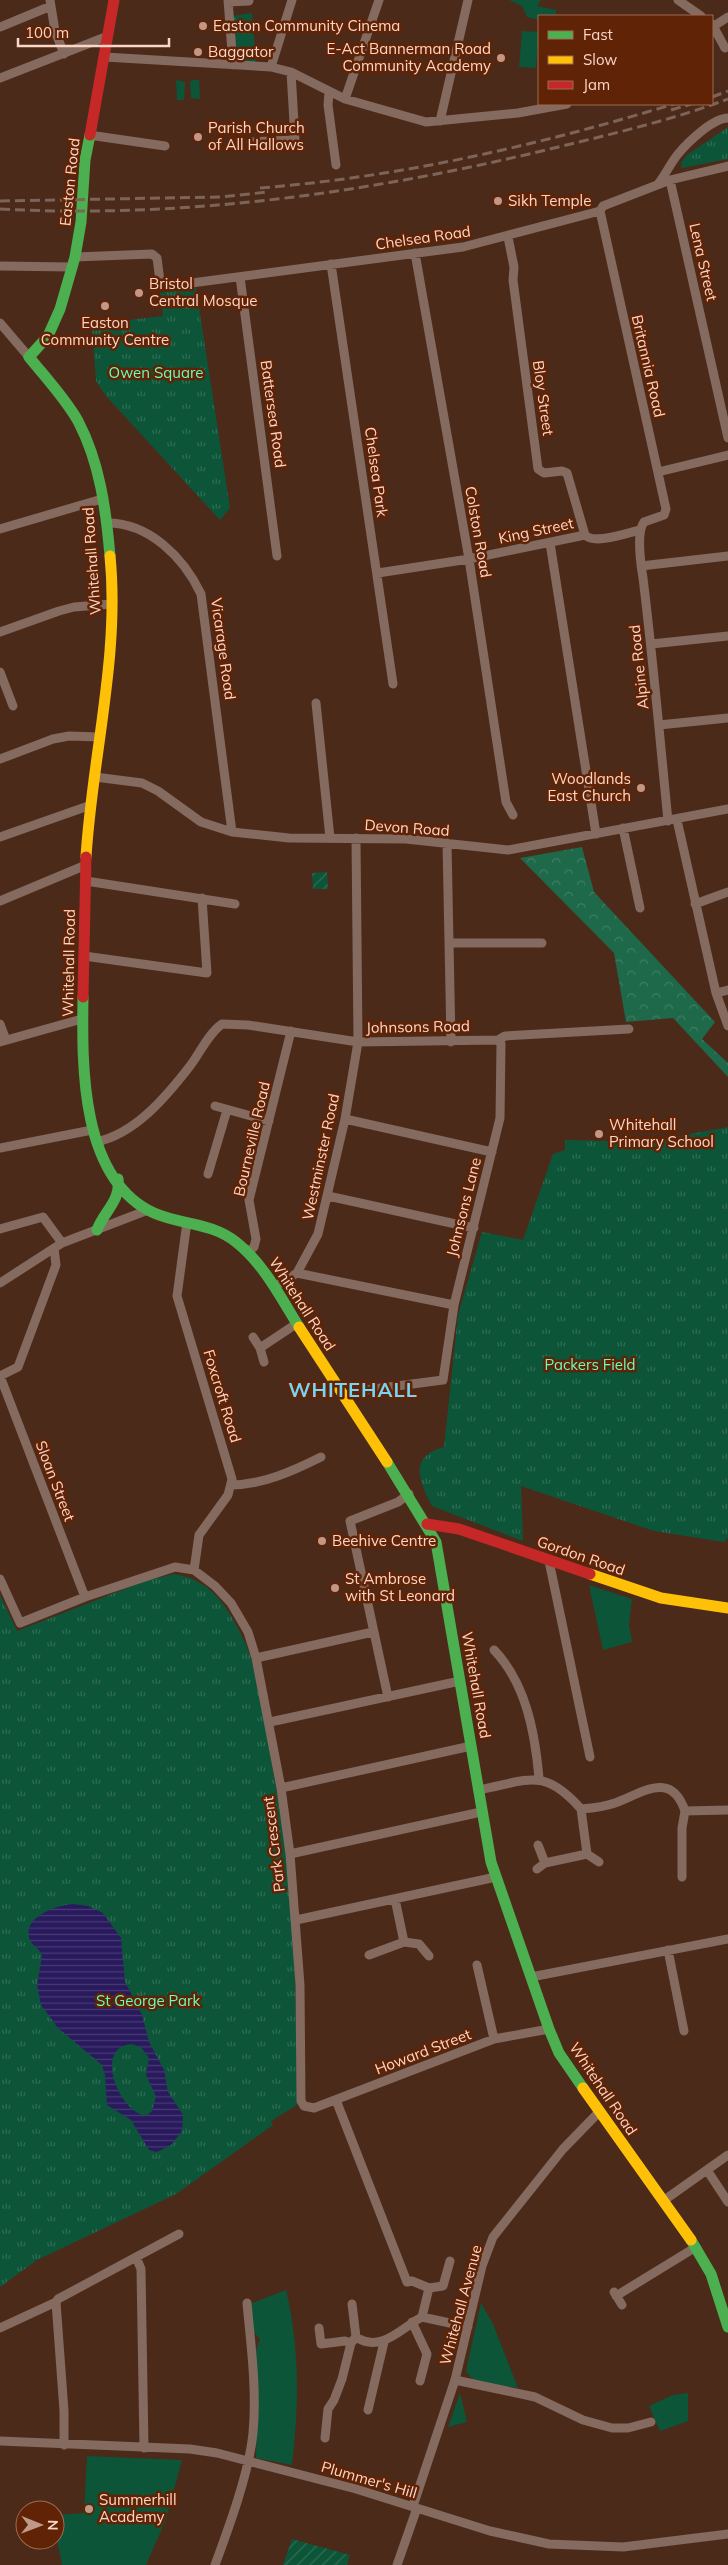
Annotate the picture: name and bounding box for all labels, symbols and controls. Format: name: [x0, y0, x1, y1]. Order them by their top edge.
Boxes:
scale bar: [18, 15, 169, 47]
legend: [538, 15, 713, 105]
place label: Easton Community Cinema: [213, 16, 400, 35]
marker: Easton Community Cinema: [197, 20, 209, 32]
text: 100 m: [25, 23, 69, 42]
text: Fast: [583, 25, 613, 44]
place label: E-Act Bannerman Road Community Academy: [326, 39, 491, 75]
place label: Baggator: [208, 42, 274, 61]
marker: Baggator: [192, 46, 204, 58]
text: Slow: [583, 50, 617, 69]
marker: E-Act Bannerman Road Community Academy: [495, 52, 507, 64]
text: Jam: [583, 75, 610, 94]
place label: Parish Church of All Hallows: [208, 118, 305, 154]
marker: Parish Church of All Hallows: [192, 131, 204, 143]
street label: Easton Road: [55, 137, 84, 227]
place label: Sikh Temple: [508, 191, 591, 210]
marker: Sikh Temple: [492, 195, 504, 207]
street label: Chelsea Road: [374, 221, 472, 254]
street label: Lena Street: [685, 221, 722, 303]
place label: Bristol Central Mosque: [149, 274, 257, 310]
marker: Bristol Central Mosque: [133, 287, 145, 299]
marker: Easton Community Centre: [99, 300, 111, 312]
place label: Easton Community Centre: [41, 313, 169, 349]
street label: Britannia Road: [627, 313, 669, 419]
street label: Battersea Road: [257, 359, 290, 469]
street label: Bloy Street: [529, 359, 558, 437]
park label: Owen Square: [109, 363, 203, 382]
street label: Chelsea Park: [361, 426, 392, 519]
street label: Colston Road: [461, 485, 496, 579]
street label: Whitehall Road: [78, 507, 105, 616]
street label: King Street: [497, 513, 575, 548]
street label: Vicarage Road: [207, 597, 240, 701]
street label: Alpine Road: [625, 624, 652, 710]
place label: Woodlands East Church: [547, 769, 631, 805]
marker: Woodlands East Church: [635, 782, 647, 794]
street label: Devon Road: [364, 815, 450, 840]
street label: Whitehall Road: [58, 909, 79, 1017]
street label: Johnsons Road: [366, 1016, 470, 1037]
street label: Bourneville Road: [229, 1080, 274, 1198]
street label: Westminster Road: [298, 1092, 343, 1222]
place label: Whitehall Primary School: [609, 1115, 714, 1151]
marker: Whitehall Primary School: [593, 1128, 605, 1140]
street label: Johnsons Lane: [442, 1155, 485, 1258]
street label: Whitehall Road: [265, 1253, 340, 1354]
street label: Foxcroft Road: [199, 1347, 246, 1445]
park label: Packers Field: [545, 1355, 635, 1374]
district label: WHITEHALL: [288, 1377, 418, 1402]
street label: Sloan Street: [31, 1438, 80, 1524]
place label: Beehive Centre: [332, 1531, 436, 1550]
street label: Gordon Road: [535, 1532, 628, 1579]
marker: Beehive Centre: [316, 1535, 328, 1547]
place label: St Ambrose with St Leonard: [345, 1569, 455, 1605]
marker: St Ambrose with St Leonard: [329, 1582, 341, 1594]
street label: Whitehall Road: [458, 1630, 495, 1740]
street label: Park Crescent: [258, 1795, 289, 1893]
park label: St George Park: [96, 1991, 200, 2010]
street label: Howard Street: [372, 2024, 474, 2079]
street label: Whitehall Road: [565, 2039, 641, 2139]
street label: Whitehall Avenue: [435, 2243, 486, 2367]
street label: Plummer's Hill: [319, 2457, 419, 2502]
place label: Summerhill Academy: [99, 2490, 176, 2526]
north arrow: [15, 2500, 65, 2550]
marker: Summerhill Academy: [83, 2503, 95, 2515]
text: N: [44, 2520, 62, 2531]

